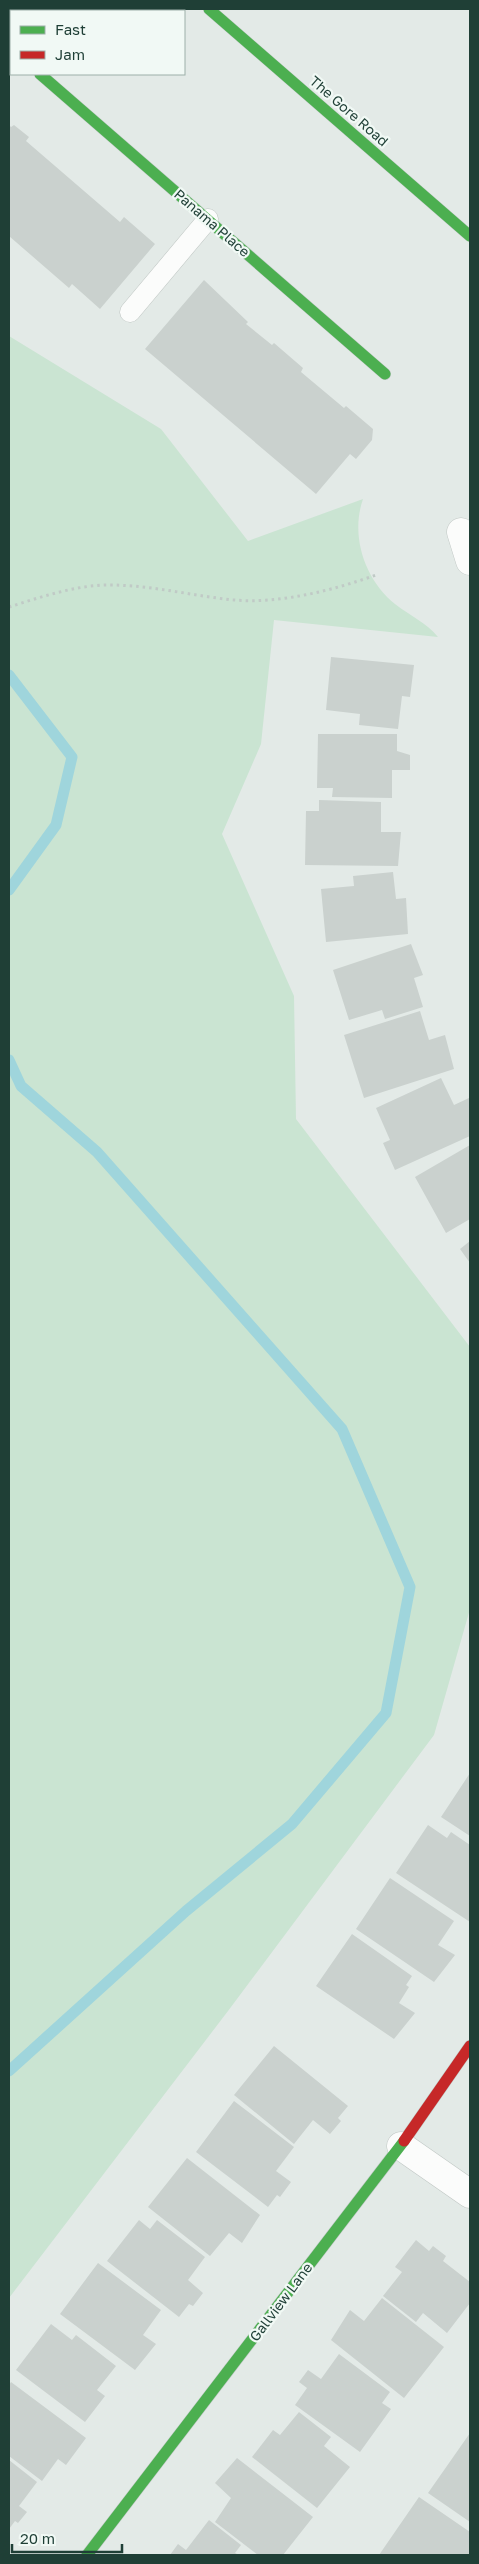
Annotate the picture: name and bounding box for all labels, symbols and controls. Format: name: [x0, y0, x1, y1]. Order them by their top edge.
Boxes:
legend: [10, 10, 185, 75]
text: Fast: [55, 20, 86, 38]
text: Jam: [55, 45, 85, 63]
street label: The Gore Road: [307, 72, 392, 149]
street label: Panama Place: [171, 185, 254, 260]
street label: Gallview Lane: [246, 2259, 316, 2344]
scale bar: [12, 2522, 122, 2554]
text: 20 m: [20, 2529, 55, 2547]

